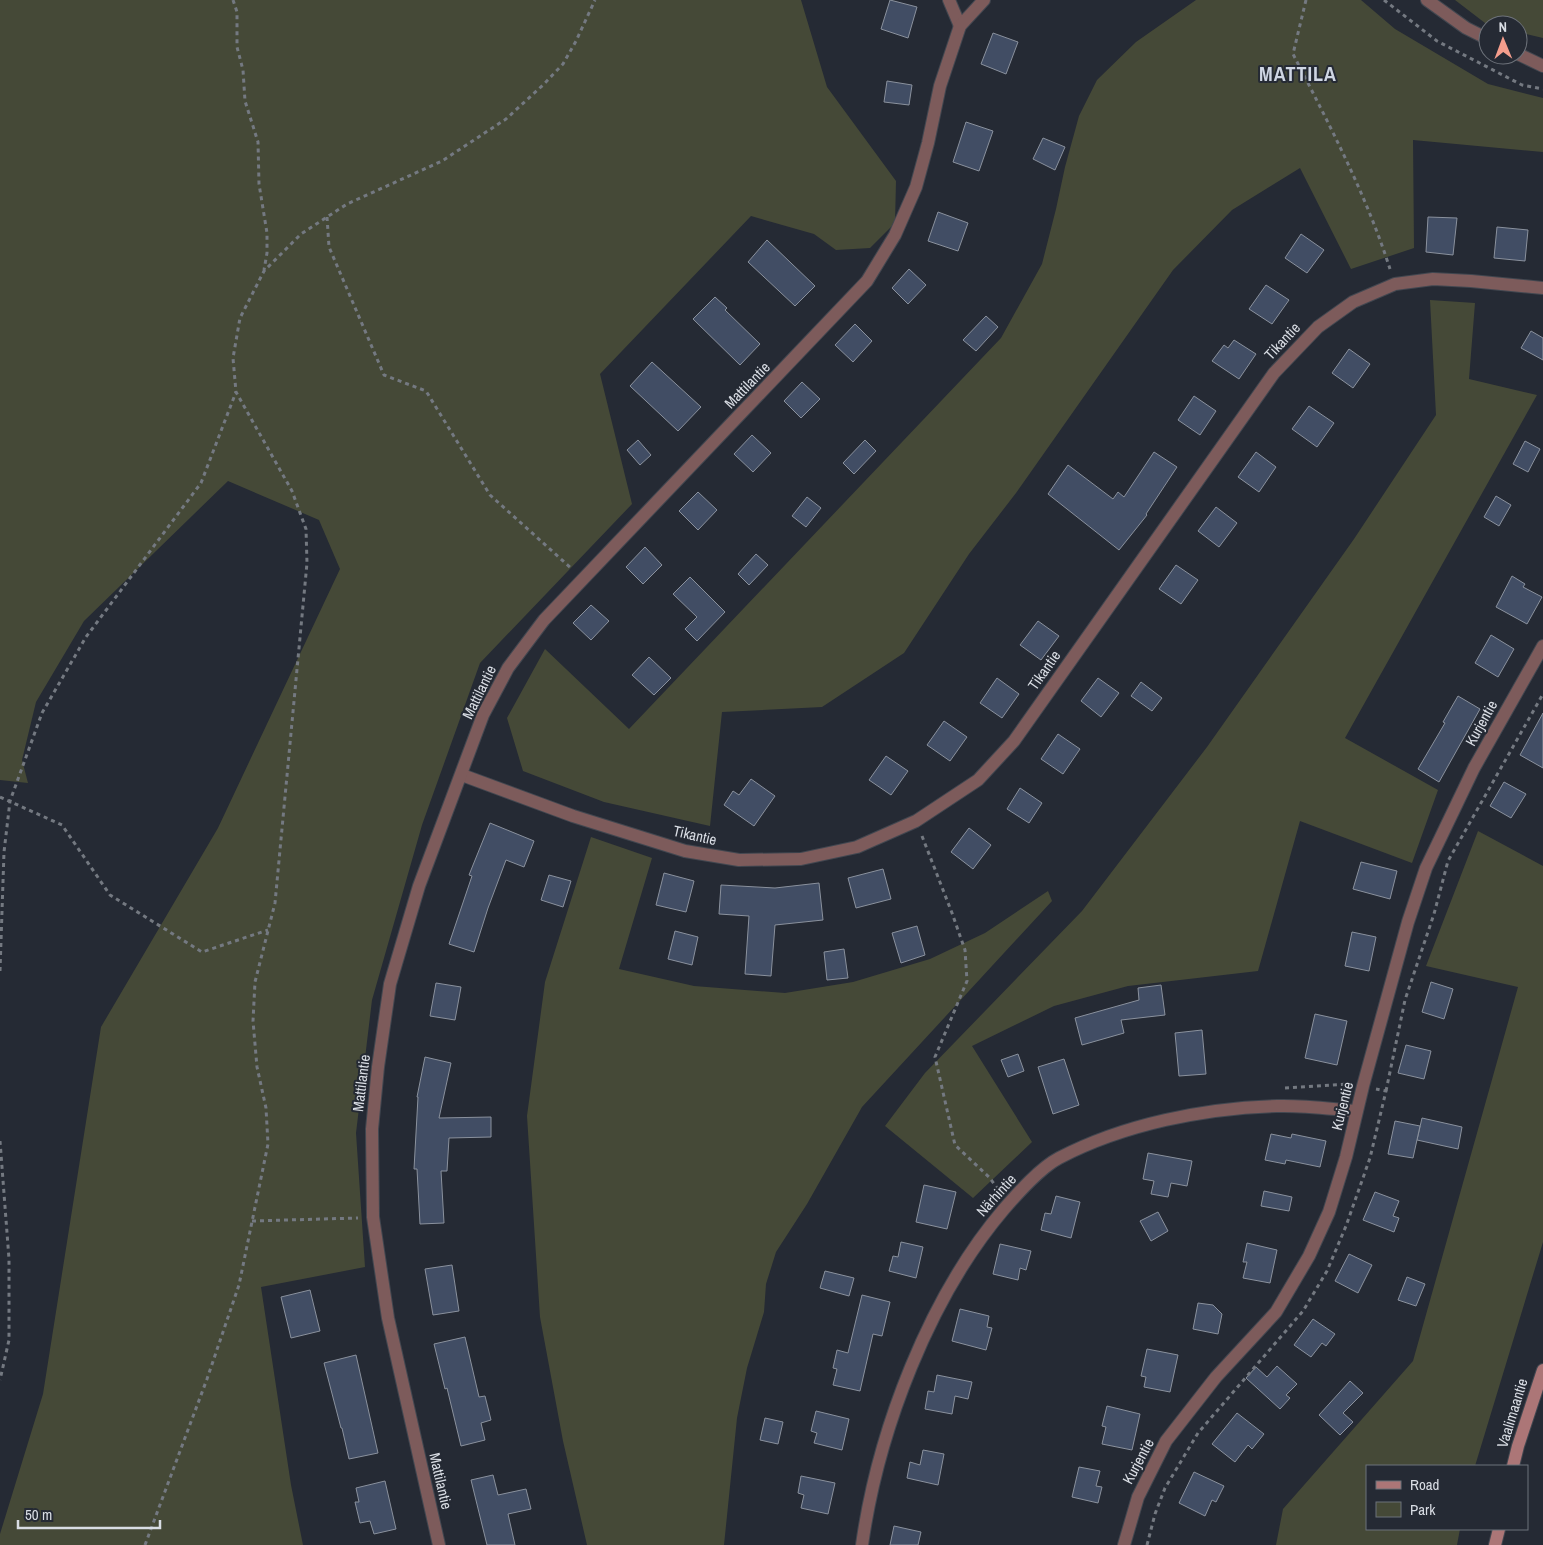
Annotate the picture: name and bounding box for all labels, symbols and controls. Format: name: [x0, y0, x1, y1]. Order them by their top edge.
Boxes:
north arrow: [1478, 15, 1528, 65]
text: N: [1498, 18, 1507, 36]
district label: MATTILA: [1259, 60, 1337, 87]
street label: Tikantie: [1259, 318, 1305, 364]
street label: Mattilantie: [719, 357, 775, 413]
street label: Tikantie: [1023, 646, 1065, 694]
street label: Mattilantie: [457, 661, 501, 722]
street label: Kurjentie: [1460, 696, 1502, 750]
street label: Tikantie: [671, 820, 719, 850]
street label: Mattilantie: [347, 1053, 375, 1113]
street label: Kurjentie: [1326, 1079, 1358, 1132]
street label: Närhintie: [971, 1169, 1021, 1221]
street label: Vaalimaantie: [1491, 1376, 1533, 1450]
street label: Kurjentie: [1117, 1434, 1159, 1488]
street label: Mattilantie: [424, 1451, 458, 1511]
legend: [1366, 1465, 1528, 1530]
text: Road: [1410, 1474, 1439, 1495]
scale bar: [18, 1498, 160, 1530]
text: Park: [1410, 1499, 1436, 1520]
text: 50 m: [25, 1504, 52, 1525]

